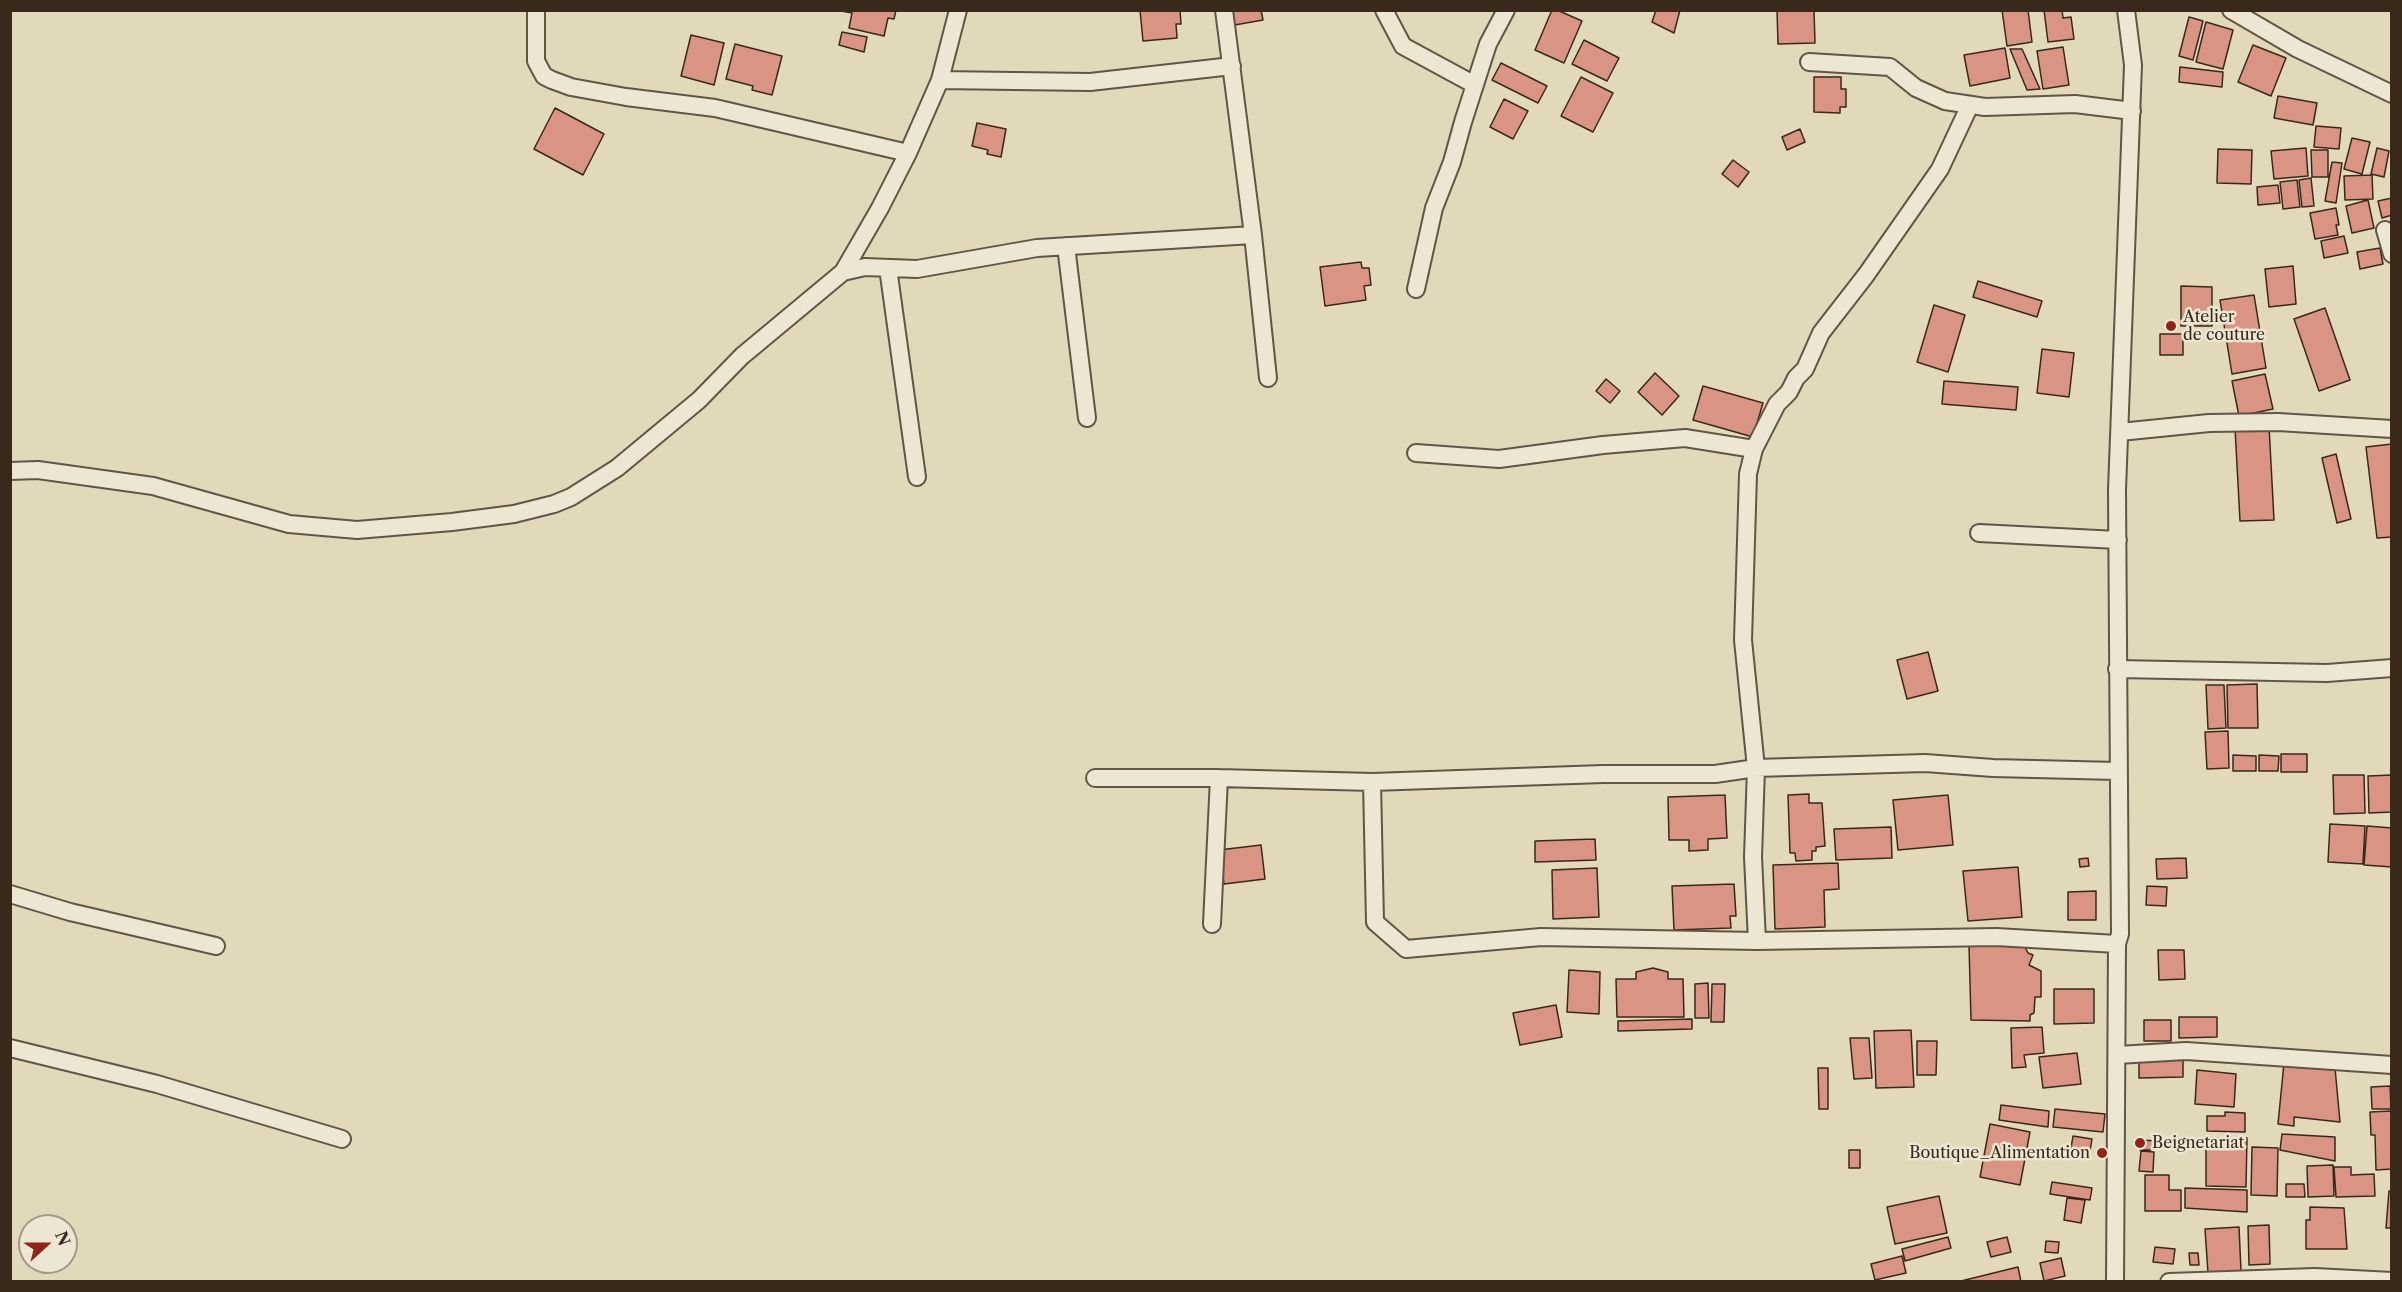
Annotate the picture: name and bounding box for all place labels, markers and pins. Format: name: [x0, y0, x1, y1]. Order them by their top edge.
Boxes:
place label: Atelier de couture: [2183, 307, 2265, 345]
marker: Atelier de couture: [2164, 319, 2178, 333]
place label: Beignetariat: [2152, 1133, 2244, 1153]
marker: Beignetariat: [2133, 1136, 2147, 1150]
place label: Boutique_Alimentation: [1909, 1143, 2090, 1163]
marker: Boutique_Alimentation: [2095, 1146, 2109, 1160]

